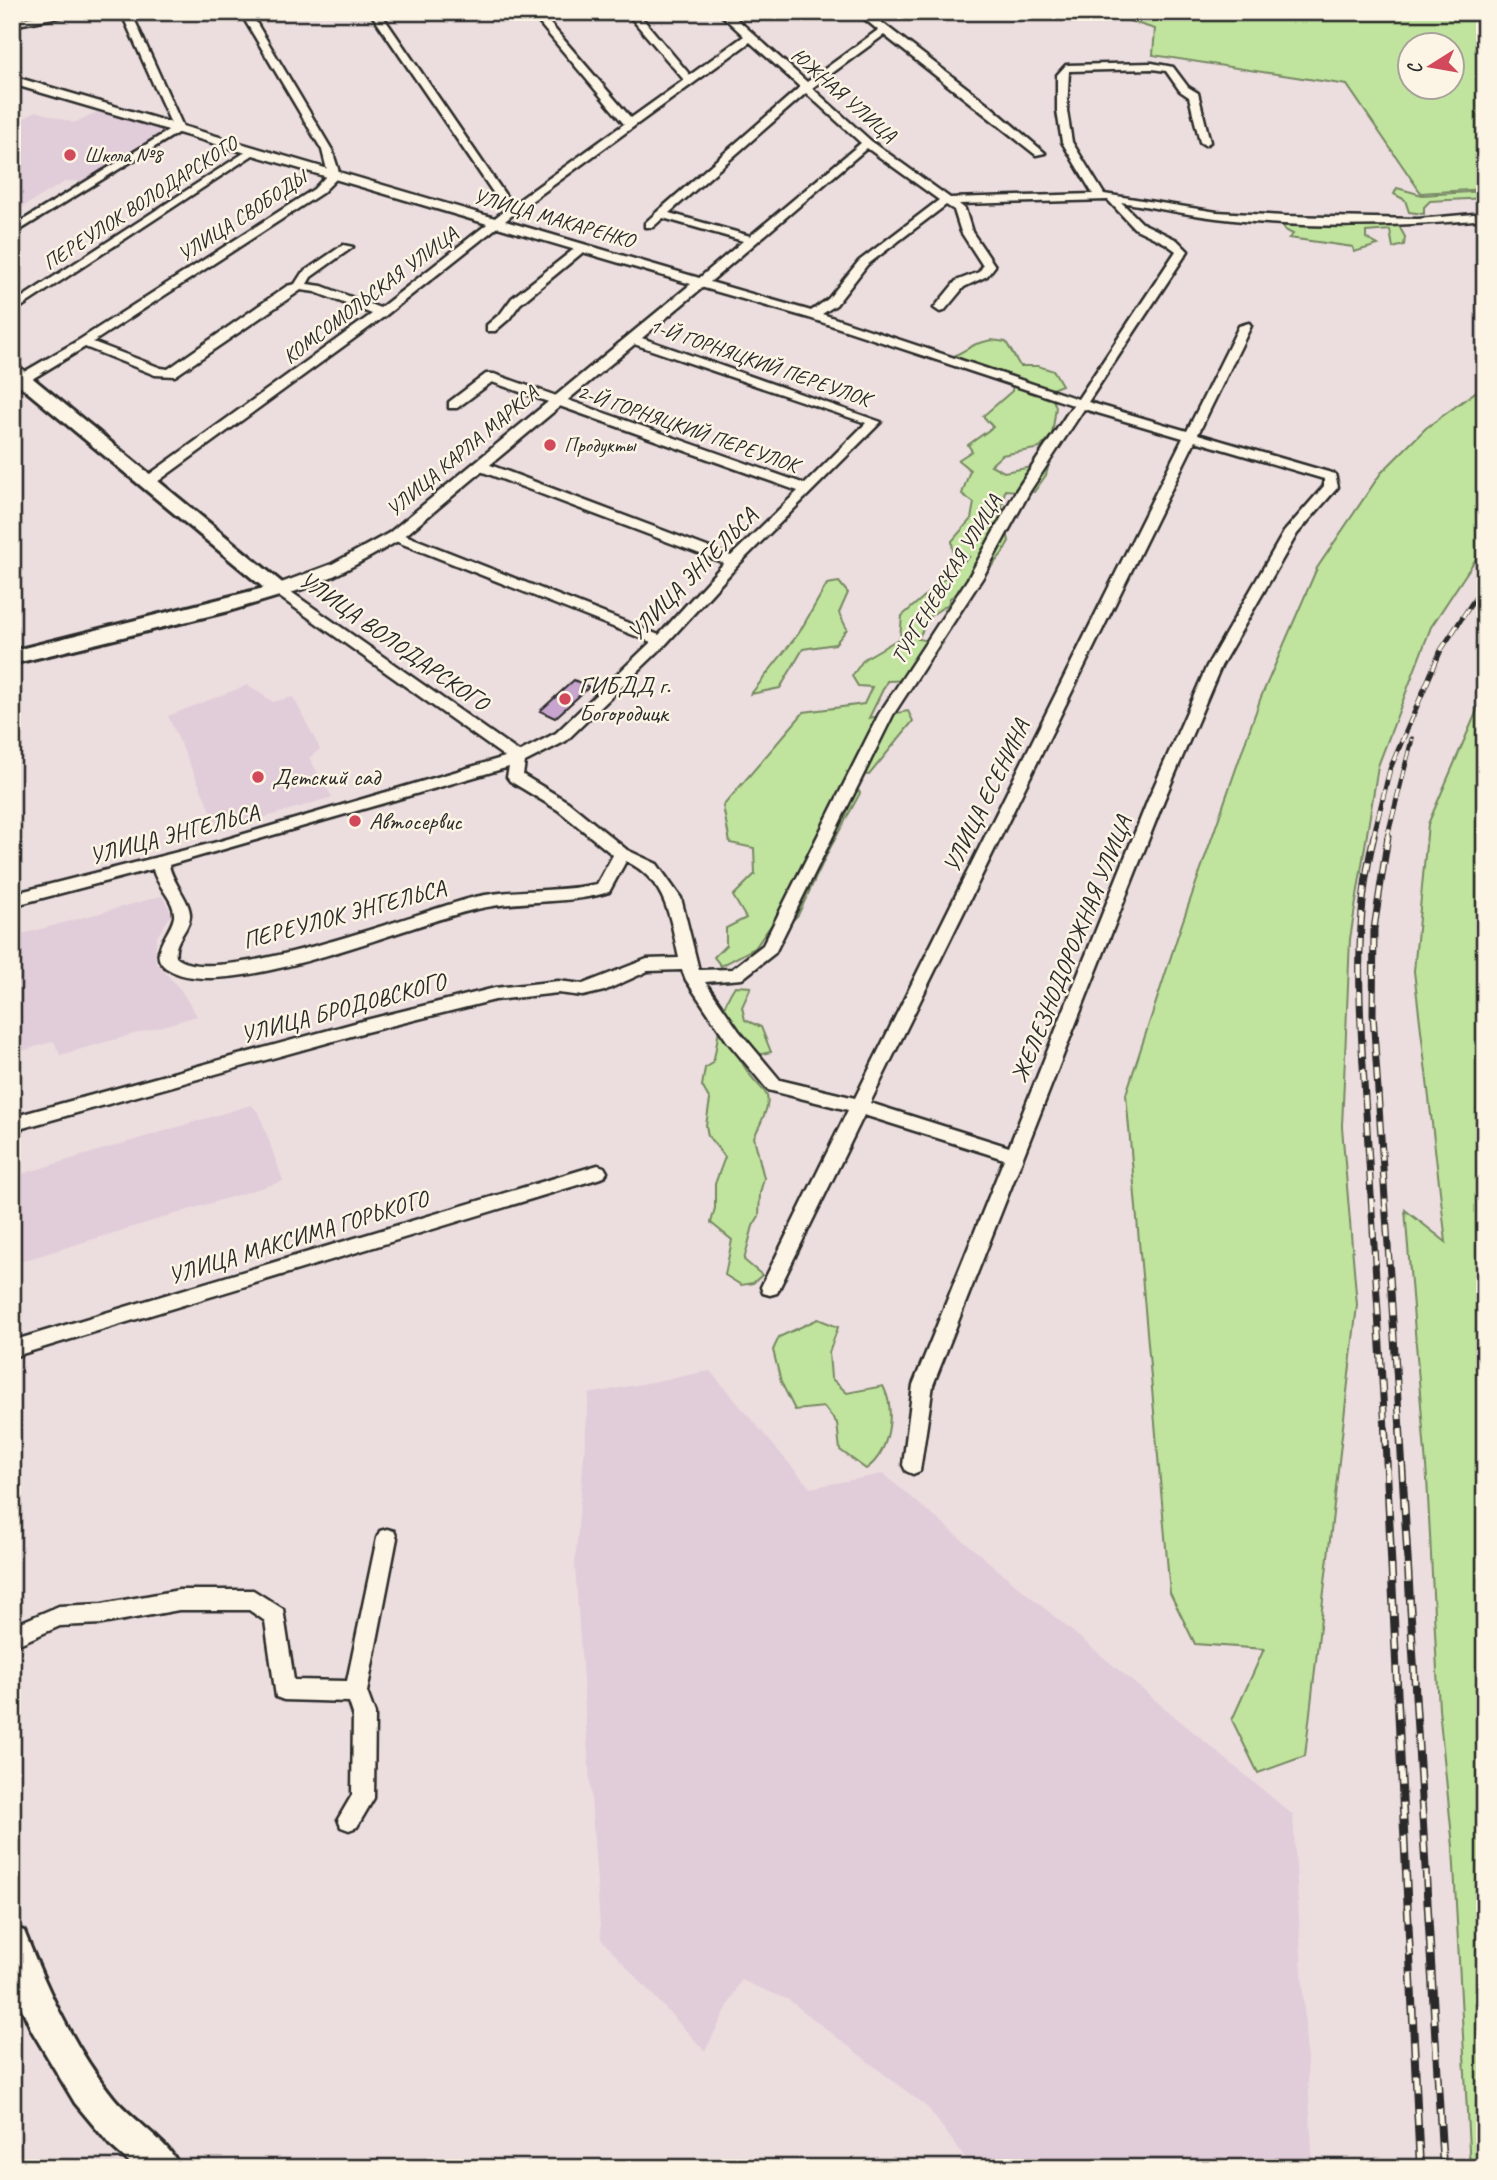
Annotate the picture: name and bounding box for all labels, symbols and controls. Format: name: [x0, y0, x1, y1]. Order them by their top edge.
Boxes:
north arrow: [1396, 32, 1466, 102]
street label: ЮЖНАЯ УЛИЦА: [786, 42, 903, 148]
text: С: [1402, 60, 1428, 76]
street label: ПЕРЕУЛОК ВОЛОДАРСКОГО: [38, 129, 244, 276]
place label: Школа №8: [84, 142, 165, 168]
marker: Школа №8: [62, 147, 78, 163]
street label: УЛИЦА СВОБОДЫ: [173, 163, 315, 267]
street label: УЛИЦА МАКАРЕНКО: [470, 183, 640, 254]
street label: КОМСОМОЛЬСКАЯ УЛИЦА: [277, 220, 463, 369]
street label: 1-Й ГОРНЯЦКИЙ ПЕРЕУЛОК: [646, 312, 878, 413]
street label: 2-Й ГОРНЯЦКИЙ ПЕРЕУЛОК: [574, 378, 806, 479]
street label: УЛИЦА КАРЛА МАРКСА: [381, 379, 544, 522]
place label: Продукты: [564, 432, 637, 458]
marker: Продукты: [542, 437, 558, 453]
street label: ТУРГЕНЕВСКАЯ УЛИЦА: [885, 489, 1007, 668]
street label: УЛИЦА ЭНГЕЛЬСА: [621, 500, 764, 647]
street label: УЛИЦА ВОЛОДАРСКОГО: [294, 564, 496, 719]
place label: ГИБДД г. Богородицк: [579, 670, 671, 728]
marker: ГИБДД г. Богородицк: [557, 691, 573, 707]
street label: УЛИЦА ЕСЕНИНА: [936, 714, 1036, 877]
place label: Детский сад: [272, 762, 382, 792]
marker: Детский сад: [250, 769, 266, 785]
street label: УЛИЦА ЭНГЕЛЬСА: [86, 797, 263, 871]
place label: Автосервис: [369, 806, 463, 836]
street label: ЖЕЛЕЗНОДОРОЖНАЯ УЛИЦА: [1004, 811, 1139, 1087]
marker: Автосервис: [347, 813, 363, 829]
street label: ПЕРЕУЛОК ЭНГЕЛЬСА: [239, 872, 450, 956]
street label: УЛИЦА БРОДОВСКОГО: [237, 965, 452, 1050]
street label: УЛИЦА МАКСИМА ГОРЬКОГО: [165, 1182, 434, 1291]

